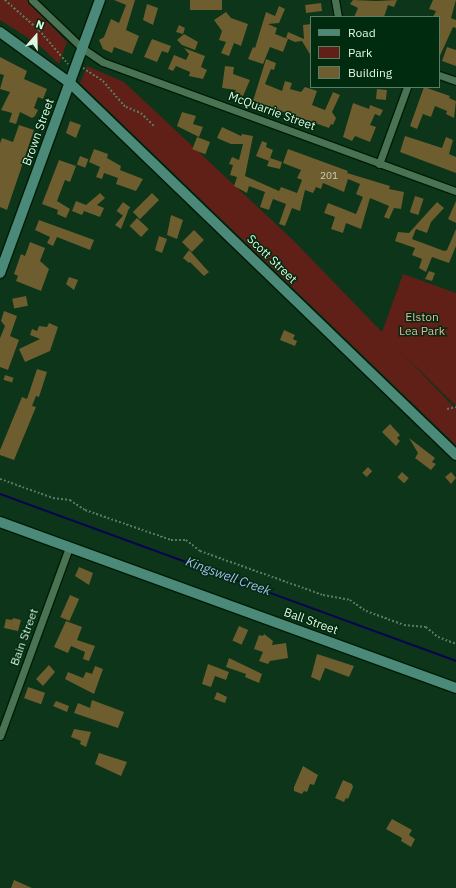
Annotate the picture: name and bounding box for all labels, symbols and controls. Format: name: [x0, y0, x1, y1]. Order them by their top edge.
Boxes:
north arrow: [16, 16, 56, 56]
legend: [310, 16, 440, 88]
text: N: [34, 17, 46, 33]
text: Road: [348, 25, 376, 40]
text: Park: [348, 45, 372, 60]
text: Building: [348, 65, 392, 80]
street label: McQuarrie Street: [226, 89, 318, 133]
street label: Brown Street: [19, 96, 57, 168]
house number: 201: [320, 170, 338, 182]
street label: Scott Street: [244, 232, 300, 286]
park label: Elston Lea Park: [399, 310, 445, 338]
water label: Kingswell Creek: [183, 554, 273, 600]
street label: Ball Street: [282, 605, 340, 637]
street label: Bain Street: [7, 606, 41, 668]

